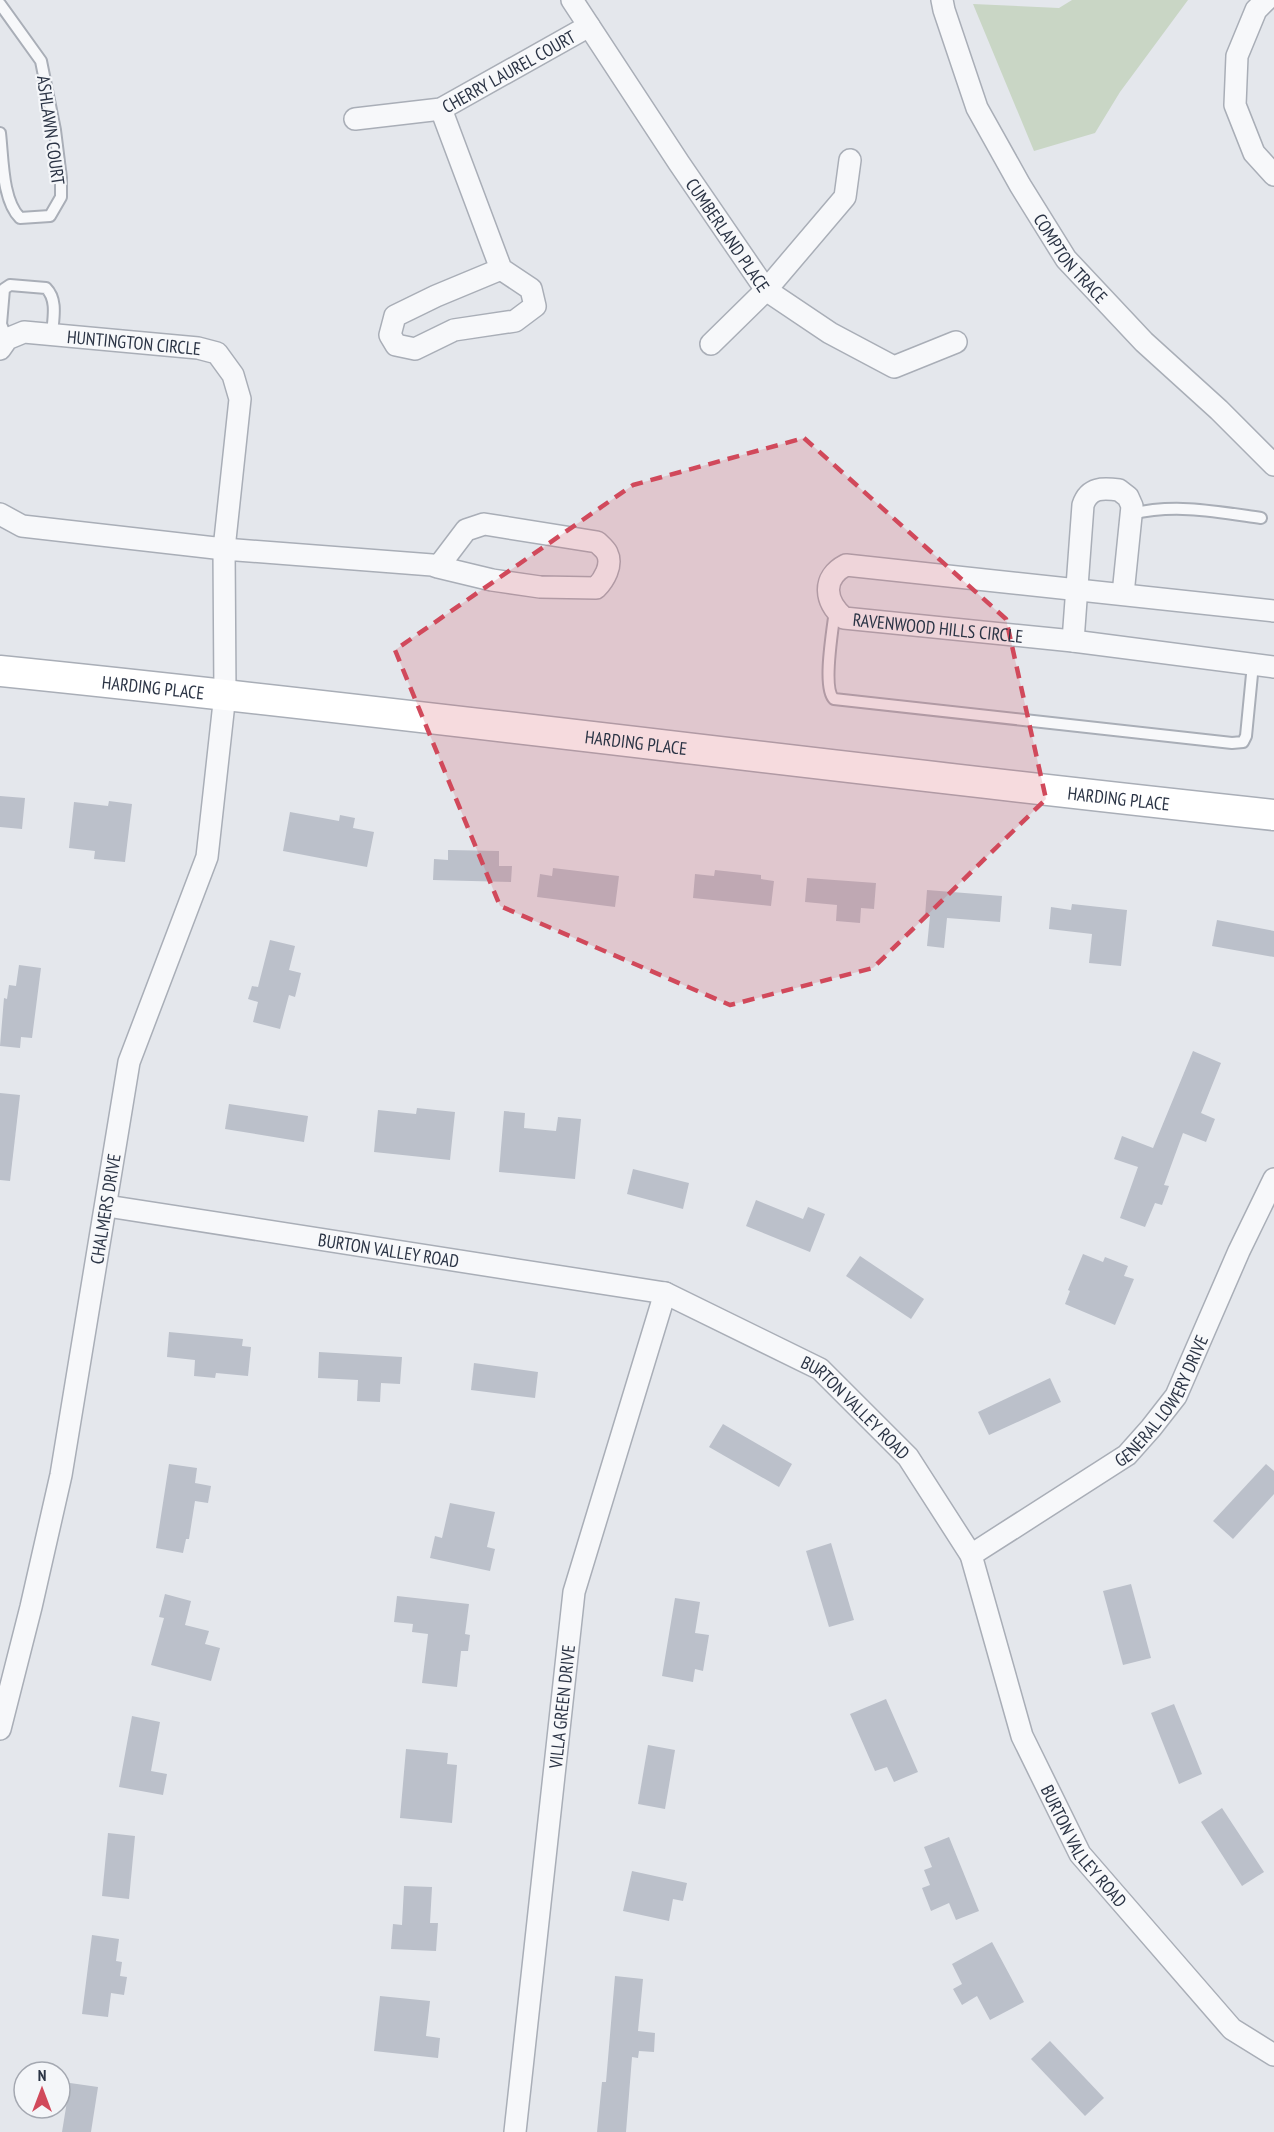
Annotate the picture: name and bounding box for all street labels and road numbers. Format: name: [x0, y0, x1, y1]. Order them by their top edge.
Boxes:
street label: CHERRY LAUREL COURT: [438, 25, 579, 118]
street label: ASHLAWN COURT: [32, 74, 70, 186]
street label: CUMBERLAND PLACE: [681, 173, 775, 296]
street label: COMPTON TRACE: [1029, 209, 1113, 308]
street label: HUNTINGTON CIRCLE: [66, 325, 202, 360]
street label: RAVENWOOD HILLS CIRCLE: [852, 607, 1024, 647]
street label: HARDING PLACE: [101, 670, 205, 704]
street label: HARDING PLACE: [584, 725, 688, 760]
street label: HARDING PLACE: [1066, 781, 1171, 815]
street label: CHALMERS DRIVE: [84, 1152, 125, 1266]
street label: BURTON VALLEY ROAD: [317, 1228, 461, 1272]
street label: GENERAL LOWERY DRIVE: [1110, 1331, 1213, 1472]
street label: BURTON VALLEY ROAD: [797, 1350, 915, 1464]
street label: VILLA GREEN DRIVE: [543, 1644, 580, 1771]
street label: BURTON VALLEY ROAD: [1036, 1781, 1132, 1912]

